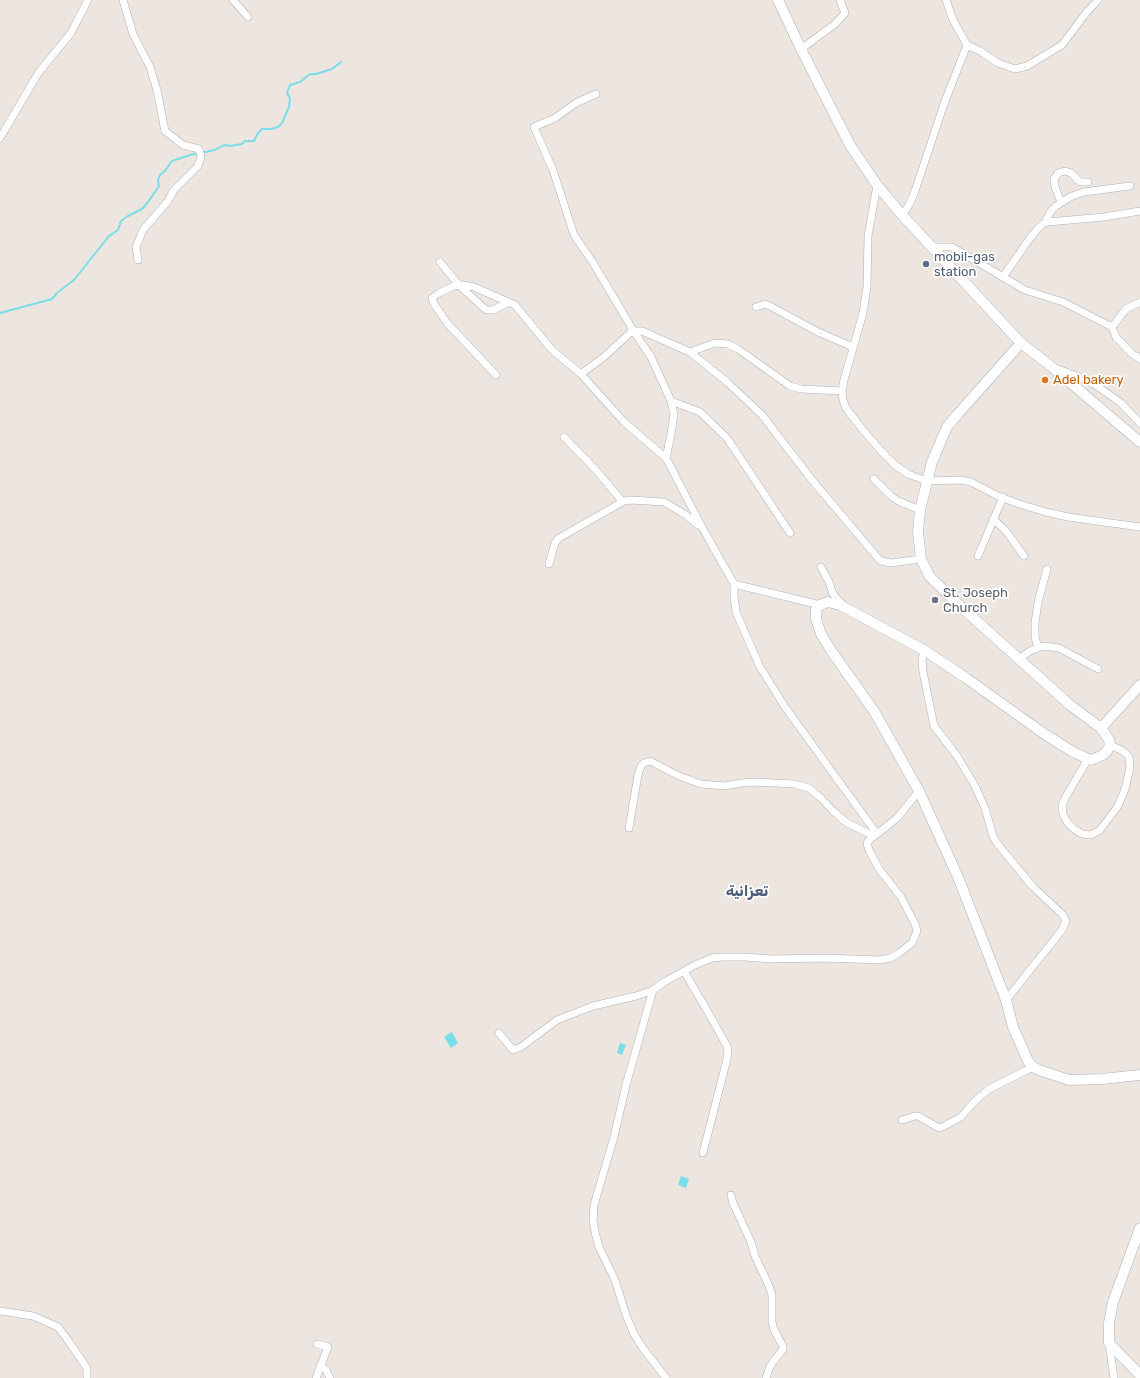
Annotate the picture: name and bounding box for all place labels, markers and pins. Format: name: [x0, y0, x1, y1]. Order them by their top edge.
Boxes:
place label: mobil-gas station: [934, 249, 995, 280]
marker: mobil-gas station: [921, 259, 931, 269]
place label: Adel bakery: [1053, 372, 1124, 388]
marker: Adel bakery: [1040, 375, 1050, 385]
place label: St. Joseph Church: [943, 585, 1008, 616]
marker: St. Joseph Church: [930, 595, 940, 605]

